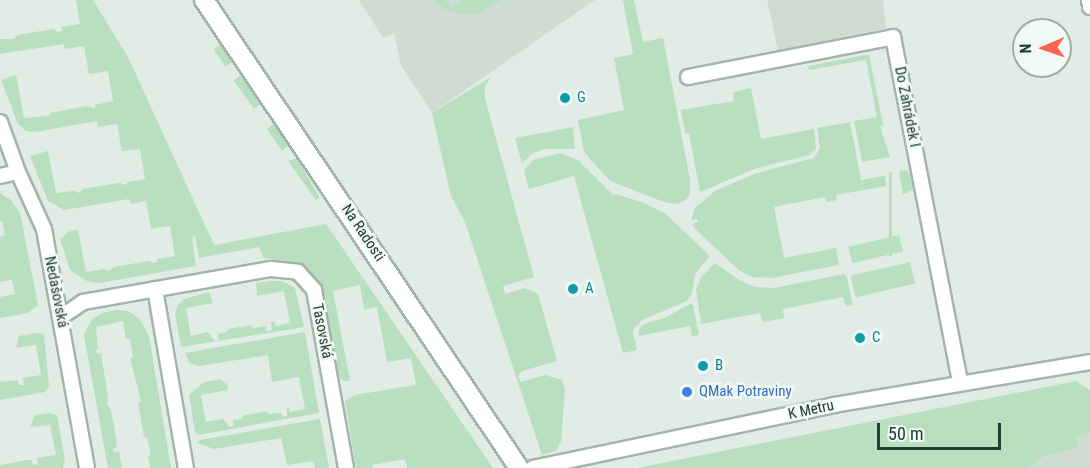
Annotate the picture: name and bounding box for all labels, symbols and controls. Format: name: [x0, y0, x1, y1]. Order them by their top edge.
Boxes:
north arrow: [1012, 18, 1072, 78]
text: N: [1016, 43, 1035, 54]
street label: Do Zahrádek I: [890, 65, 924, 149]
place label: G: [577, 89, 586, 107]
marker: G: [558, 91, 572, 105]
street label: Na Radosti: [337, 201, 389, 265]
street label: Nedašovská: [40, 255, 72, 329]
place label: A: [585, 280, 594, 298]
marker: A: [566, 282, 580, 296]
street label: Tasovská: [308, 302, 336, 360]
place label: C: [872, 329, 881, 347]
marker: C: [853, 331, 867, 345]
place label: B: [715, 357, 723, 375]
marker: B: [696, 359, 710, 373]
place label: QMak Potraviny: [699, 383, 792, 401]
marker: QMak Potraviny: [680, 385, 694, 399]
street label: K Metru: [787, 396, 835, 424]
scale bar: [880, 411, 1004, 449]
text: 50 m: [888, 423, 923, 444]

